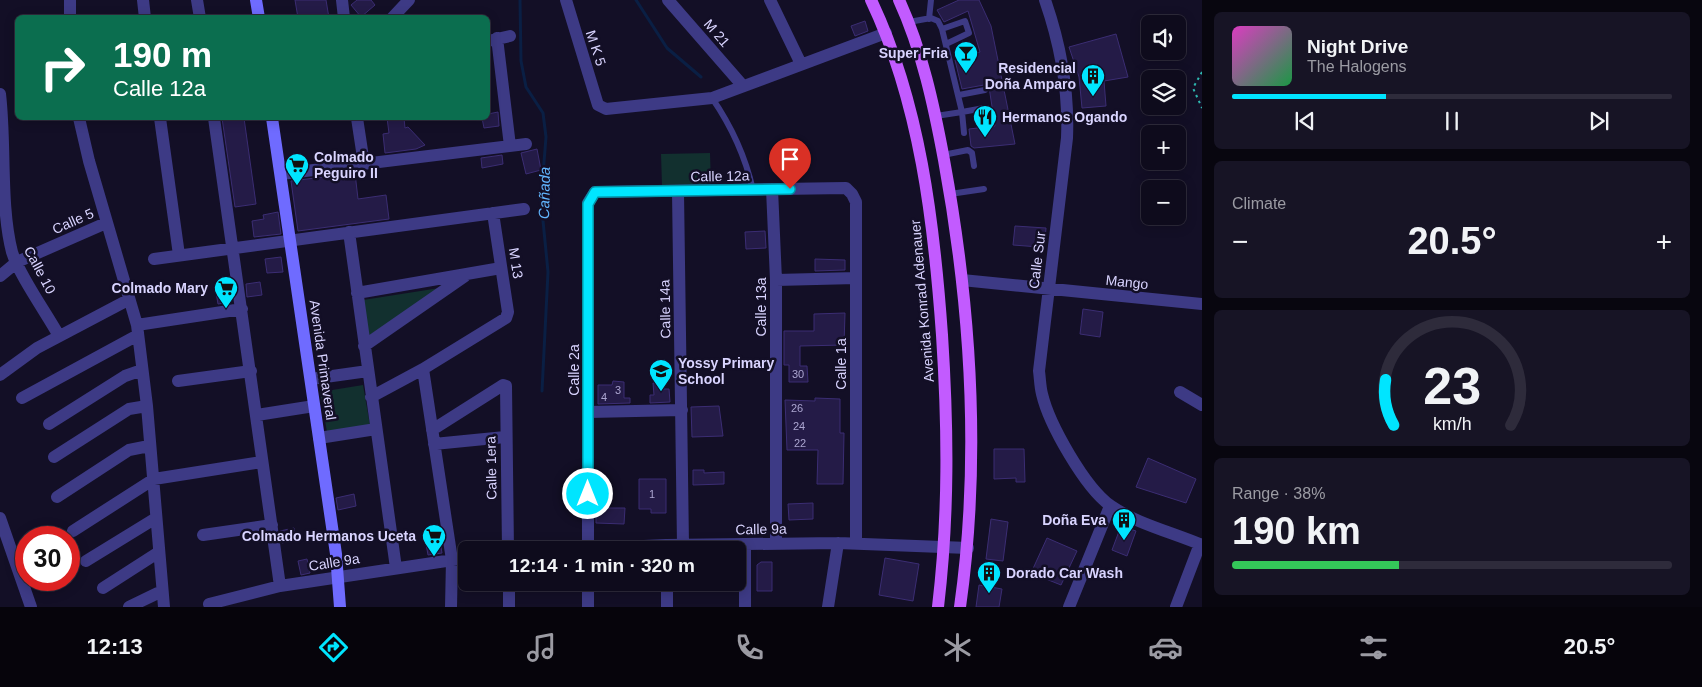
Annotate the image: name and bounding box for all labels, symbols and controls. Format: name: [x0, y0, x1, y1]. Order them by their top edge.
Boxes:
map controls: [1141, 15, 1186, 225]
button: sound: [1141, 15, 1186, 60]
street label: M 21: [701, 16, 733, 50]
street label: M K 5: [583, 28, 609, 68]
icon: right: [30, 35, 95, 100]
text: 190 m: [113, 35, 212, 74]
text: Night Drive: [1307, 36, 1408, 57]
bar icon: Super Fria: [953, 40, 979, 74]
place label: Super Fria: [879, 45, 948, 61]
text: The Halogens: [1307, 58, 1407, 75]
place label: Residencial Doña Amparo: [985, 60, 1076, 92]
building icon: Residencial Doña Amparo: [1080, 63, 1106, 97]
button: layers: [1141, 70, 1186, 115]
text: Calle 12a: [113, 76, 206, 101]
restaurant icon: Hermanos Ogando: [972, 104, 998, 138]
icon: previous: [1291, 107, 1319, 135]
icon: pause: [1438, 107, 1466, 135]
icon: next: [1585, 107, 1613, 135]
place label: Hermanos Ogando: [1002, 109, 1127, 125]
button: +: [1141, 125, 1186, 170]
pin: [769, 138, 811, 189]
icon: arrive: [776, 145, 804, 173]
place label: Colmado Peguiro II: [314, 149, 378, 181]
supermarket icon: Colmado Peguiro II: [284, 152, 310, 186]
water label: Cañada: [535, 167, 553, 219]
street label: Calle 12a: [690, 167, 750, 185]
button: −: [1141, 180, 1186, 225]
text: Climate: [1232, 195, 1286, 212]
street label: Calle 5: [50, 205, 96, 237]
street label: Avenida Konrad Adenauer: [907, 219, 937, 383]
text: 20.5°: [1407, 220, 1497, 262]
text: −: [1232, 226, 1248, 257]
text: +: [1656, 226, 1672, 257]
street label: Calle Sur: [1026, 230, 1048, 290]
street label: Calle 10: [21, 244, 59, 297]
street label: M 13: [506, 246, 526, 280]
street label: Mango: [1105, 272, 1149, 292]
supermarket icon: Colmado Mary: [213, 275, 239, 309]
street label: Calle 13a: [753, 277, 769, 337]
street label: Calle 14a: [656, 279, 674, 339]
place label: Colmado Mary: [112, 280, 208, 296]
street label: Avenida Primaveral: [307, 299, 339, 421]
street label: Calle 1a: [833, 338, 849, 390]
street label: Calle 2a: [566, 344, 582, 396]
place label: Yossy Primary School: [678, 355, 774, 387]
text: 23: [1423, 357, 1481, 415]
school or university icon: Yossy Primary School: [648, 358, 674, 392]
house number: 30: [792, 368, 804, 380]
house number: 3: [615, 384, 621, 396]
house number: 4: [601, 391, 607, 403]
house number: 26: [791, 402, 803, 414]
text: km/h: [1433, 414, 1471, 434]
house number: 24: [793, 420, 805, 432]
street label: Calle 1era: [482, 436, 500, 500]
house number: 22: [794, 437, 806, 449]
position arrow: [561, 467, 613, 519]
text: Range · 38%: [1232, 485, 1325, 502]
house number: 1: [649, 488, 655, 500]
building icon: Doña Eva: [1111, 507, 1137, 541]
text: 190 km: [1232, 510, 1361, 552]
place label: Doña Eva: [1042, 512, 1106, 528]
street label: Calle 9a: [735, 521, 787, 537]
supermarket icon: Colmado Hermanos Uceta: [421, 523, 447, 557]
speed limit sign: 30: [15, 526, 80, 591]
place label: Colmado Hermanos Uceta: [242, 528, 416, 544]
street label: Calle 9a: [307, 550, 361, 574]
text: 12:14 · 1 min · 320 m: [509, 555, 695, 576]
building icon: Dorado Car Wash: [976, 560, 1002, 594]
place label: Dorado Car Wash: [1006, 565, 1123, 581]
icon: directions: [316, 630, 351, 665]
icon: music: [524, 630, 559, 665]
icon: phone: [732, 630, 767, 665]
icon: climate: [940, 630, 975, 665]
icon: car: [1148, 630, 1183, 665]
icon: filters: [1356, 630, 1391, 665]
text: 12:13: [87, 634, 143, 659]
text: 20.5°: [1564, 634, 1615, 659]

